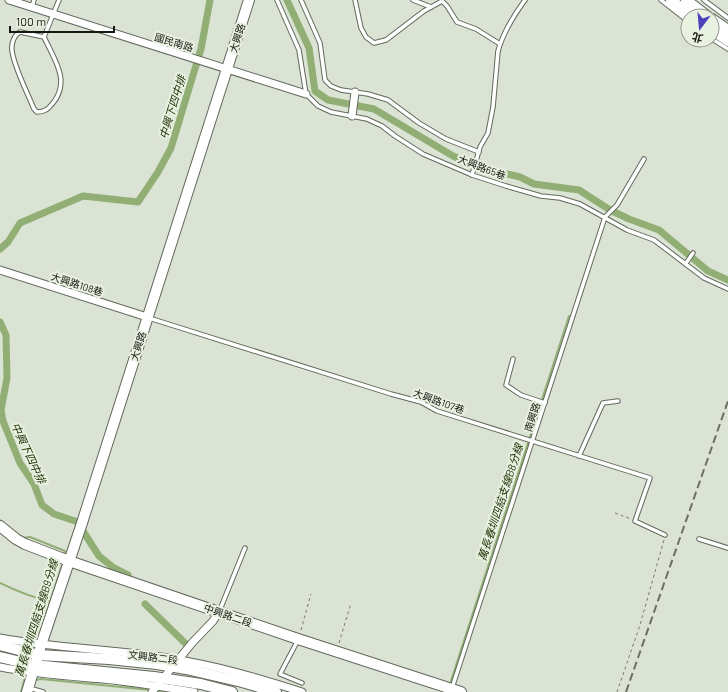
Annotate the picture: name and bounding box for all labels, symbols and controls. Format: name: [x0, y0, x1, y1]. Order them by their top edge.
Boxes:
scale bar: [10, 8, 114, 34]
north arrow: [680, 8, 720, 48]
text: 100 m: [16, 14, 46, 28]
street label: 大興路: [227, 22, 247, 54]
street label: 國民南路: [153, 30, 195, 54]
text: 北: [690, 30, 704, 46]
water label: 中興下四中排: [156, 72, 188, 140]
street label: 大興路65巷: [456, 152, 508, 182]
street label: 大興路108巷: [49, 270, 105, 298]
street label: 大興路: [128, 330, 148, 362]
street label: 大興路107巷: [412, 386, 466, 416]
street label: 南興路: [522, 401, 542, 433]
water label: 中興下四中排: [9, 420, 50, 487]
water label: 萬長春圳四結支線B8分線: [475, 440, 526, 562]
water label: 萬長春圳四結支線B9分線: [12, 556, 61, 678]
street label: 中興路二段: [202, 601, 254, 629]
street label: 文興路二段: [127, 648, 179, 666]

